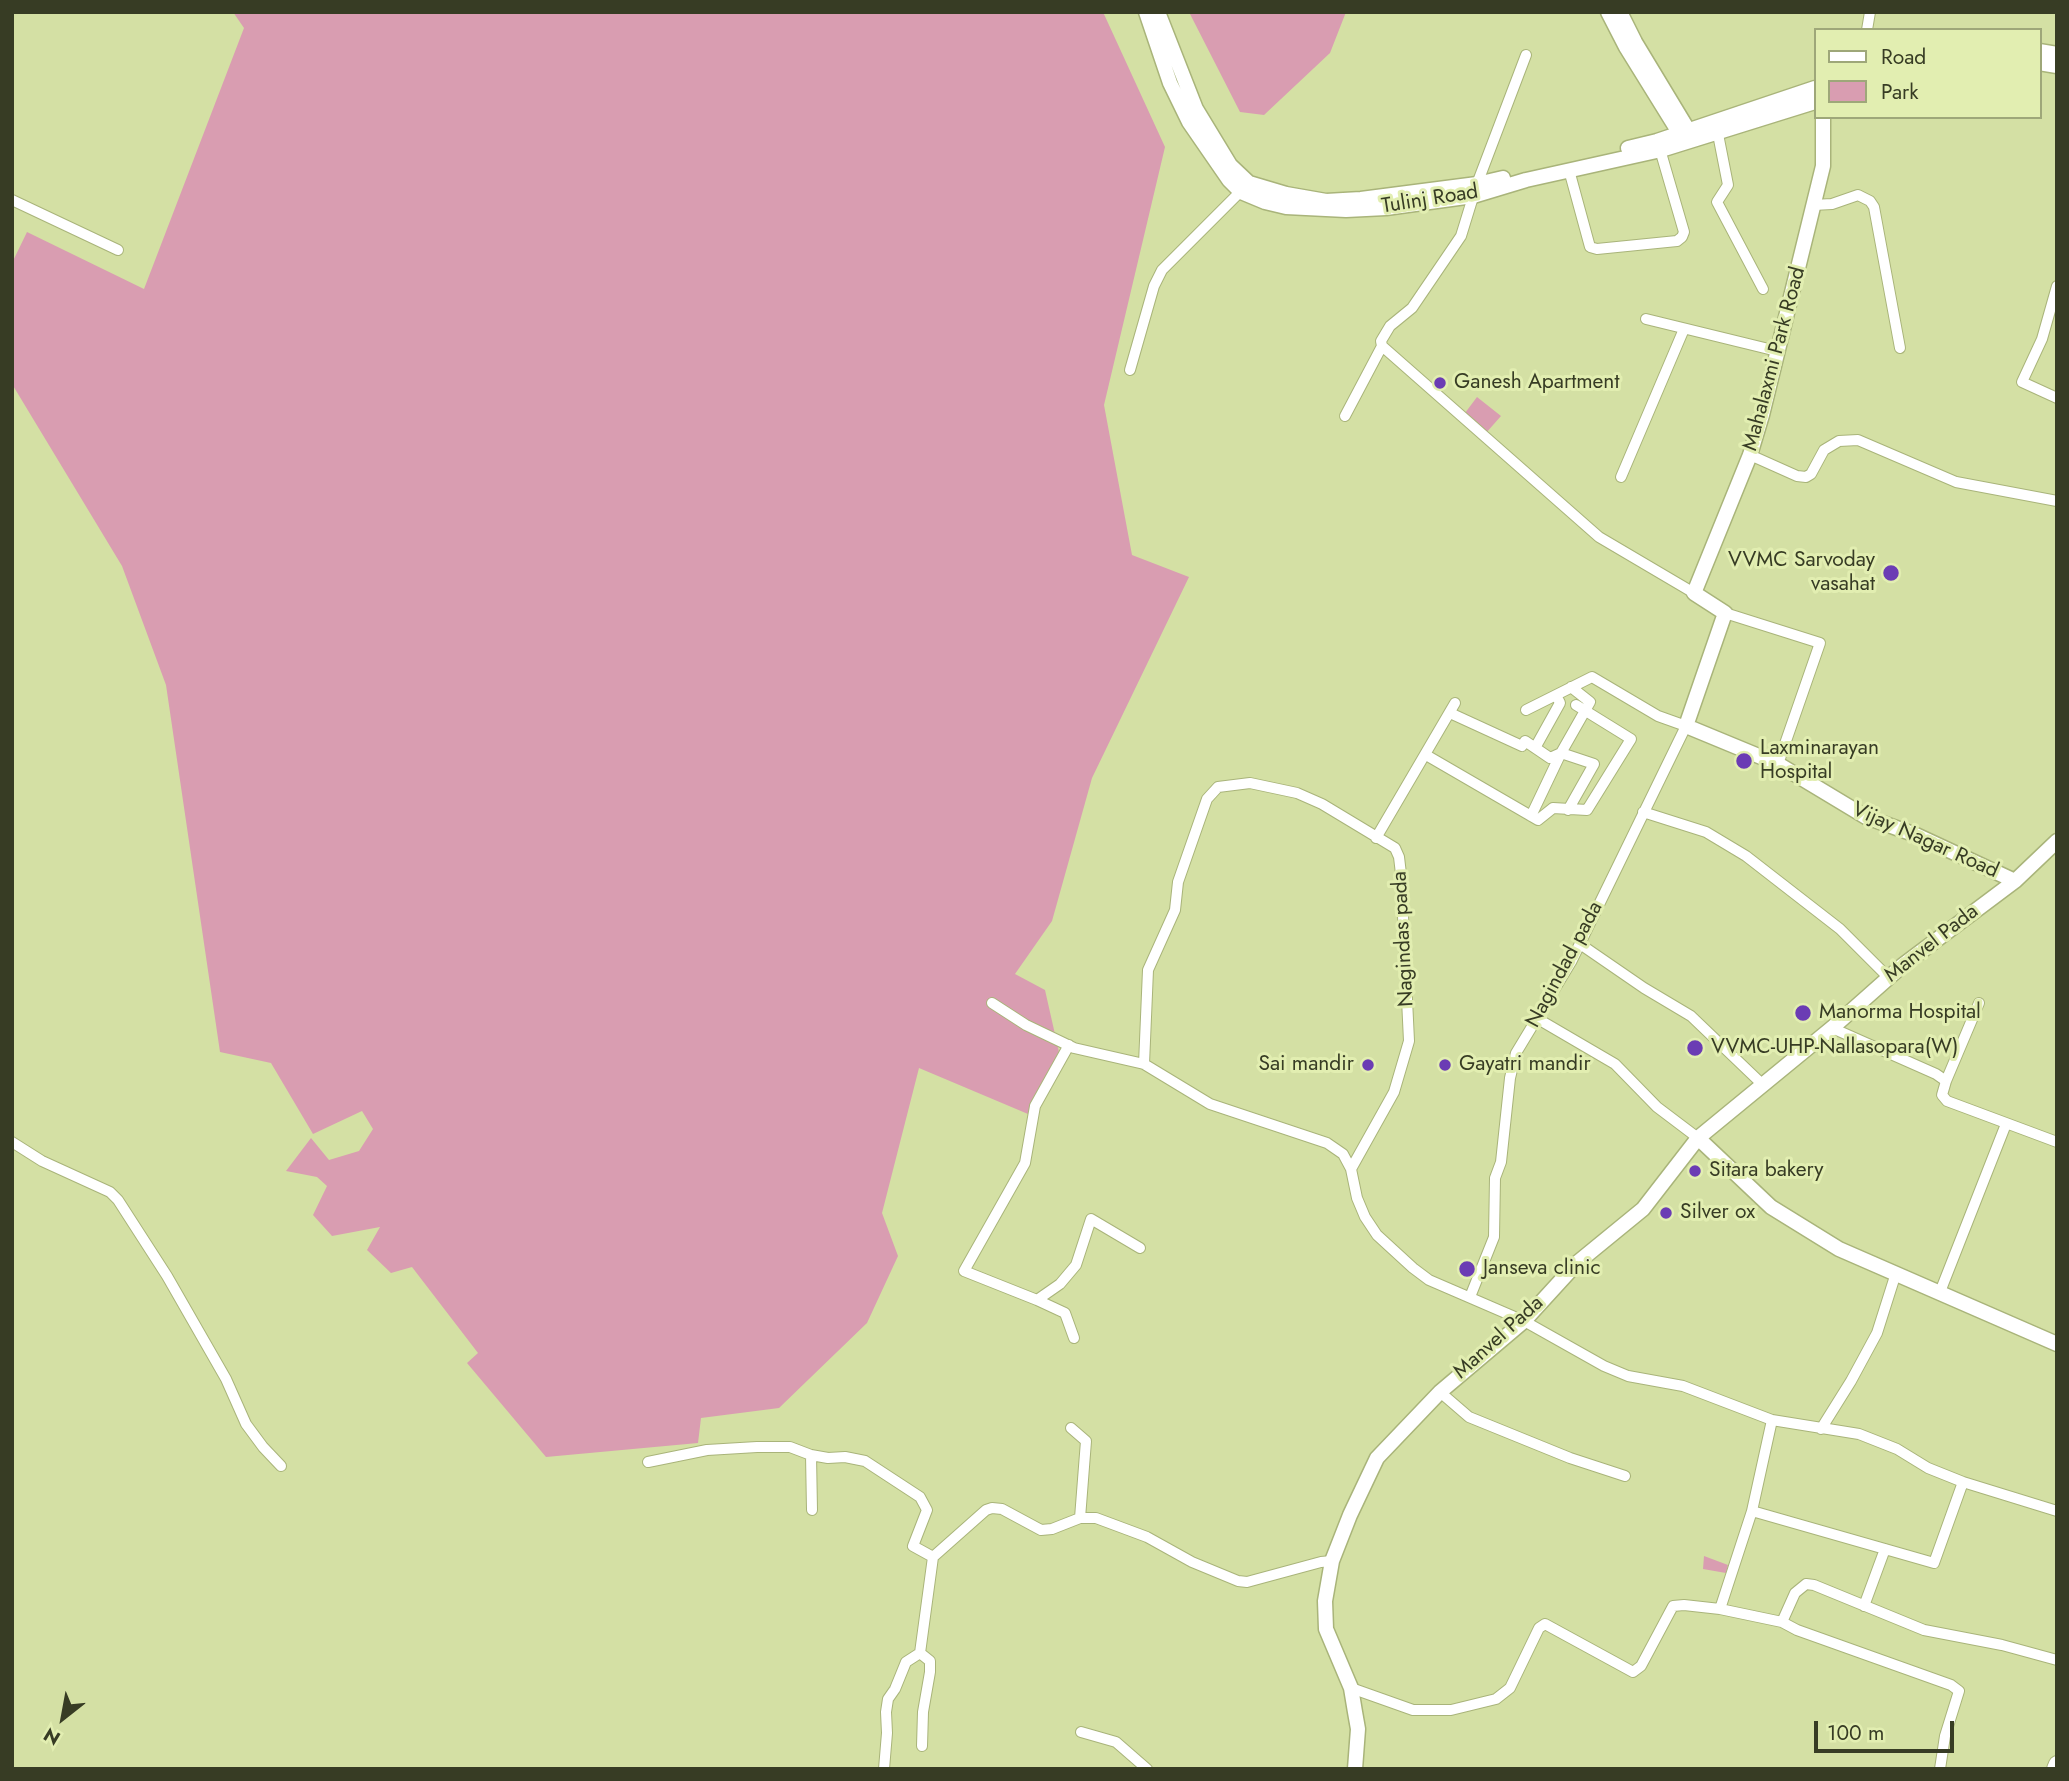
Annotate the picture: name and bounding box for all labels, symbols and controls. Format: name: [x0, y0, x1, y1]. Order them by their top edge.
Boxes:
legend: [1814, 28, 2041, 119]
text: Road: [1881, 42, 1926, 72]
text: Park: [1881, 77, 1918, 107]
street label: Tulinj Road: [1380, 180, 1480, 220]
street label: Mahalaxmi Park Road: [1738, 264, 1812, 454]
place label: Ganesh Apartment: [1454, 370, 1619, 396]
marker: Ganesh Apartment: [1432, 375, 1448, 391]
place label: VVMC Sarvoday vasahat: [1728, 548, 1875, 598]
marker: VVMC Sarvoday vasahat: [1881, 563, 1901, 583]
place label: Laxminarayan Hospital: [1760, 736, 1879, 786]
marker: Laxminarayan Hospital: [1734, 751, 1754, 771]
street label: Vijay Nagar Road: [1848, 797, 2002, 885]
street label: Nagindas pada: [1388, 871, 1420, 1007]
street label: Nagindad pada: [1521, 898, 1609, 1032]
street label: Manvel Pada: [1880, 900, 1984, 988]
place label: Manorma Hospital: [1819, 1000, 1981, 1026]
marker: Manorma Hospital: [1793, 1003, 1813, 1023]
place label: VVMC-UHP-Nallasopara(W): [1711, 1035, 1958, 1061]
marker: VVMC-UHP-Nallasopara(W): [1685, 1038, 1705, 1058]
place label: Sai mandir: [1258, 1052, 1354, 1078]
place label: Gayatri mandir: [1459, 1052, 1591, 1078]
marker: Sai mandir: [1360, 1057, 1376, 1073]
marker: Gayatri mandir: [1437, 1057, 1453, 1073]
place label: Sitara bakery: [1709, 1158, 1824, 1184]
marker: Sitara bakery: [1687, 1163, 1703, 1179]
place label: Silver ox: [1680, 1200, 1755, 1226]
marker: Silver ox: [1658, 1205, 1674, 1221]
place label: Janseva clinic: [1483, 1256, 1601, 1282]
marker: Janseva clinic: [1457, 1259, 1477, 1279]
street label: Manvel Pada: [1449, 1291, 1549, 1385]
north arrow: [28, 1683, 98, 1753]
scale bar: [1817, 1708, 1957, 1752]
text: 100 m: [1827, 1718, 1884, 1748]
text: N: [39, 1721, 65, 1752]

